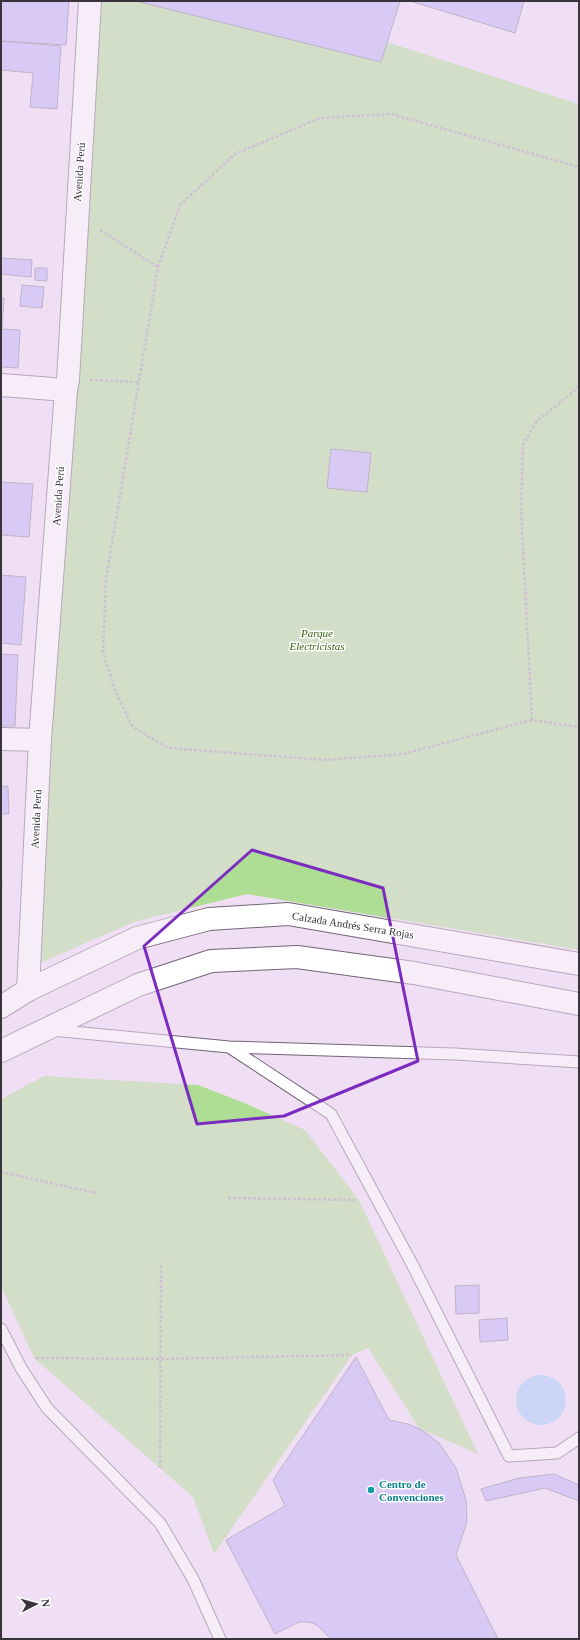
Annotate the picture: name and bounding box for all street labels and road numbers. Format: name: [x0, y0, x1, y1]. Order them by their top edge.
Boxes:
street label: Avenida Perú: [71, 141, 87, 202]
street label: Avenida Perú: [50, 465, 66, 526]
street label: Avenida Perú: [28, 789, 44, 849]
street label: Calzada Andrés Serra Rojas: [291, 909, 415, 941]

